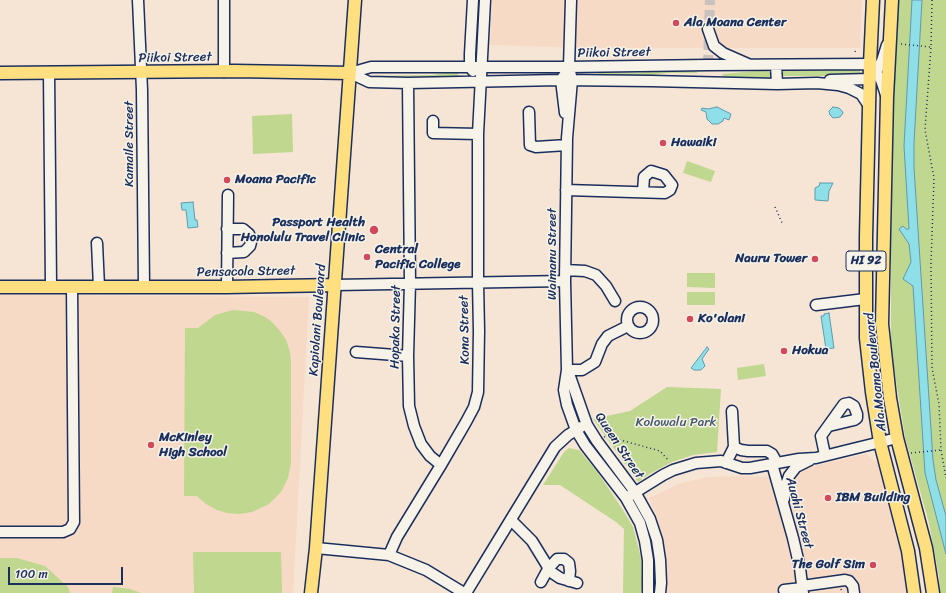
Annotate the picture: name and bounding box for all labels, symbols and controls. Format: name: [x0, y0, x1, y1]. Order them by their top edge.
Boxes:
place label: Ala Moana Center: [684, 15, 786, 31]
marker: Ala Moana Center: [671, 18, 681, 28]
street label: Piikoi Street: [577, 45, 651, 61]
street label: Piikoi Street: [138, 50, 212, 66]
street label: Kamaile Street: [122, 101, 138, 187]
place label: Hawaiki: [671, 135, 716, 151]
marker: Hawaiki: [658, 138, 668, 148]
place label: Moana Pacific: [235, 172, 316, 188]
marker: Moana Pacific: [222, 175, 232, 185]
street label: Waimanu Street: [545, 208, 561, 300]
place label: Passport Health Honolulu Travel Clinic: [241, 215, 365, 246]
marker: Passport Health Honolulu Travel Clinic: [368, 224, 380, 236]
place label: Central Pacific College: [375, 242, 461, 273]
place label: Nauru Tower: [735, 251, 807, 267]
road number: HI 92: [846, 251, 886, 271]
marker: Central Pacific College: [362, 252, 372, 262]
marker: Nauru Tower: [810, 254, 820, 264]
street label: Pensacola Street: [197, 263, 295, 281]
street label: Kapiolani Boulevard: [306, 264, 330, 376]
street label: Hopaka Street: [387, 285, 405, 369]
street label: Kona Street: [457, 295, 473, 365]
place label: Ko'olani: [698, 311, 745, 327]
street label: Ala Moana Boulevard: [862, 312, 890, 432]
marker: Ko'olani: [685, 314, 695, 324]
place label: Hokua: [792, 343, 828, 359]
marker: Hokua: [779, 346, 789, 356]
street label: Queen Street: [591, 410, 647, 482]
park label: Kolowalu Park: [635, 415, 717, 431]
place label: McKinley High School: [159, 430, 227, 461]
marker: McKinley High School: [146, 440, 156, 450]
street label: Auahi Street: [782, 475, 816, 551]
place label: IBM Building: [836, 490, 910, 506]
marker: IBM Building: [823, 493, 833, 503]
place label: The Golf Sim: [792, 557, 865, 573]
scale bar: [10, 559, 125, 585]
marker: The Golf Sim: [868, 560, 878, 570]
text: 100 m: [15, 563, 48, 585]

